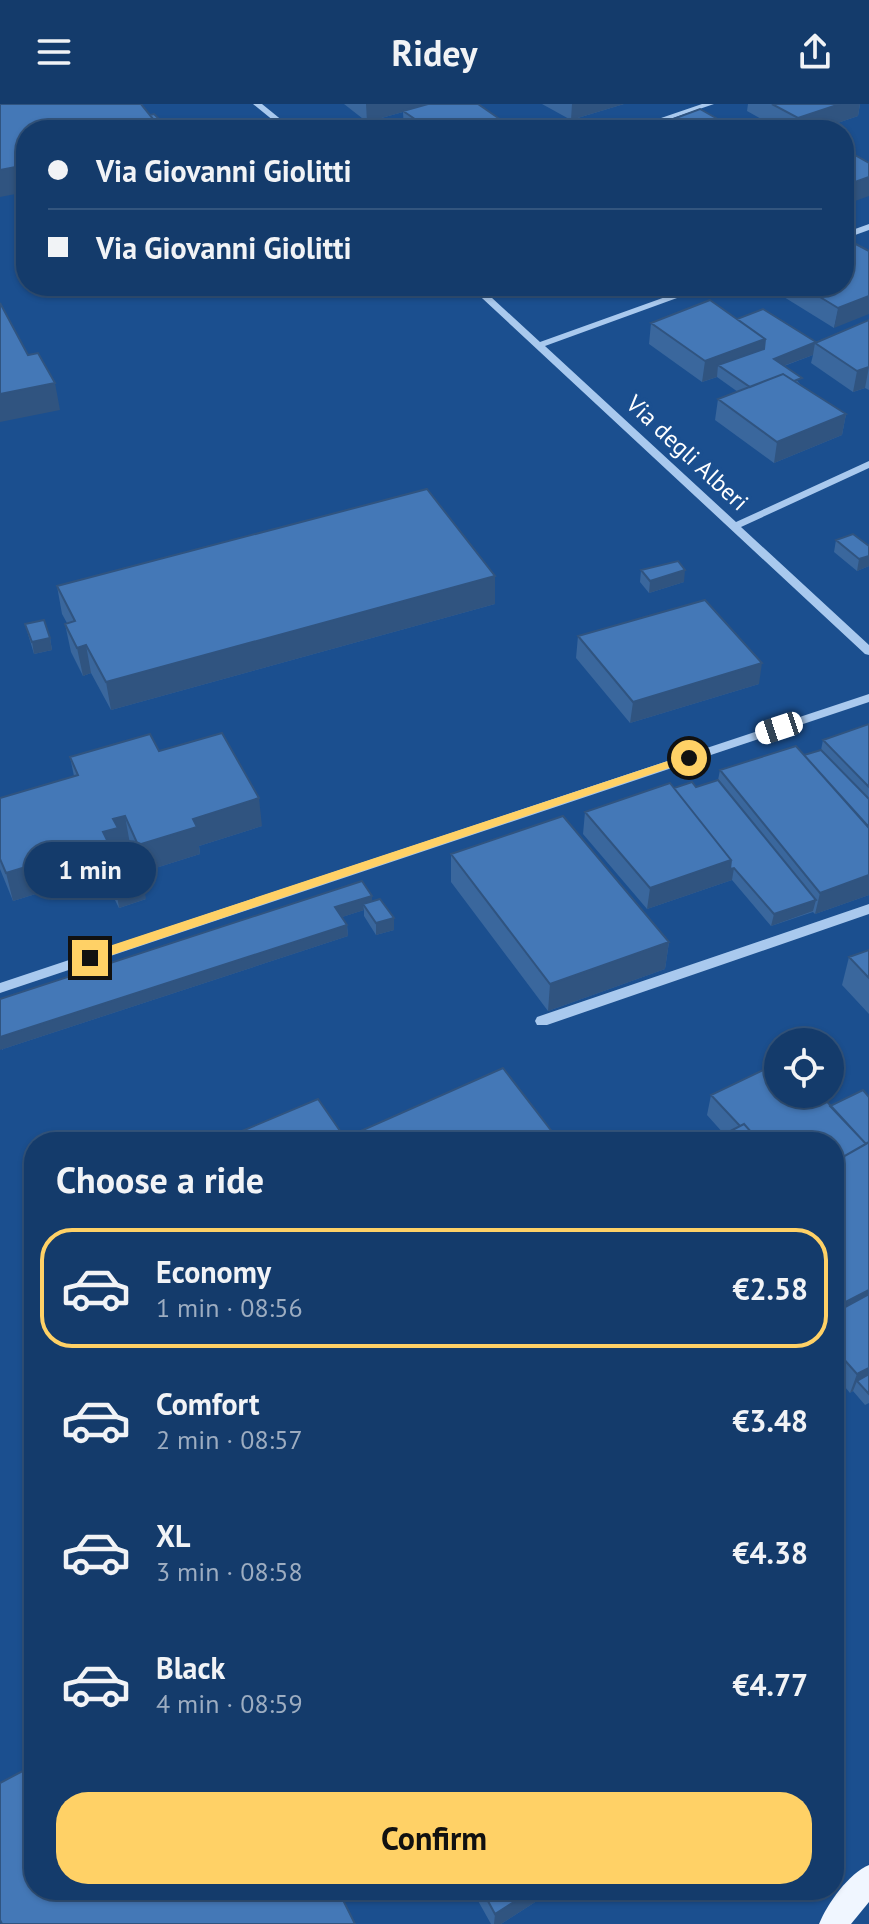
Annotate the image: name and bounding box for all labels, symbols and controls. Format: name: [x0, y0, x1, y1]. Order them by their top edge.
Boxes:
text: Ridey: [392, 29, 477, 76]
icon: menu: [32, 30, 76, 74]
icon: share: [793, 30, 837, 74]
text: Via Giovanni Giolitti: [96, 151, 352, 190]
text: Via Giovanni Giolitti: [96, 228, 352, 267]
street label: Via degli Alberi: [619, 387, 755, 517]
car: [752, 709, 806, 747]
route start: [671, 740, 707, 776]
callout: 1 min: [24, 842, 156, 898]
text: 1 min: [58, 853, 122, 886]
route end: [72, 940, 108, 976]
map controls: [764, 1028, 844, 1108]
button: locate: [764, 1028, 844, 1108]
text: Choose a ride: [56, 1156, 264, 1203]
icon: car: [60, 1252, 132, 1324]
text: Economy: [156, 1252, 271, 1291]
text: €2.58: [733, 1269, 808, 1308]
text: 1 min · 08:56: [156, 1291, 303, 1324]
icon: car: [60, 1384, 132, 1456]
text: Comfort: [156, 1384, 259, 1423]
text: €3.48: [733, 1401, 808, 1440]
text: 2 min · 08:57: [156, 1423, 303, 1456]
icon: car: [60, 1516, 132, 1588]
text: XL: [156, 1516, 190, 1555]
text: €4.38: [733, 1533, 808, 1572]
text: 3 min · 08:58: [156, 1555, 303, 1588]
icon: car: [60, 1648, 132, 1720]
text: Black: [156, 1648, 225, 1687]
text: €4.77: [733, 1665, 808, 1704]
text: 4 min · 08:59: [156, 1687, 303, 1720]
button: Confirm: [56, 1792, 812, 1884]

